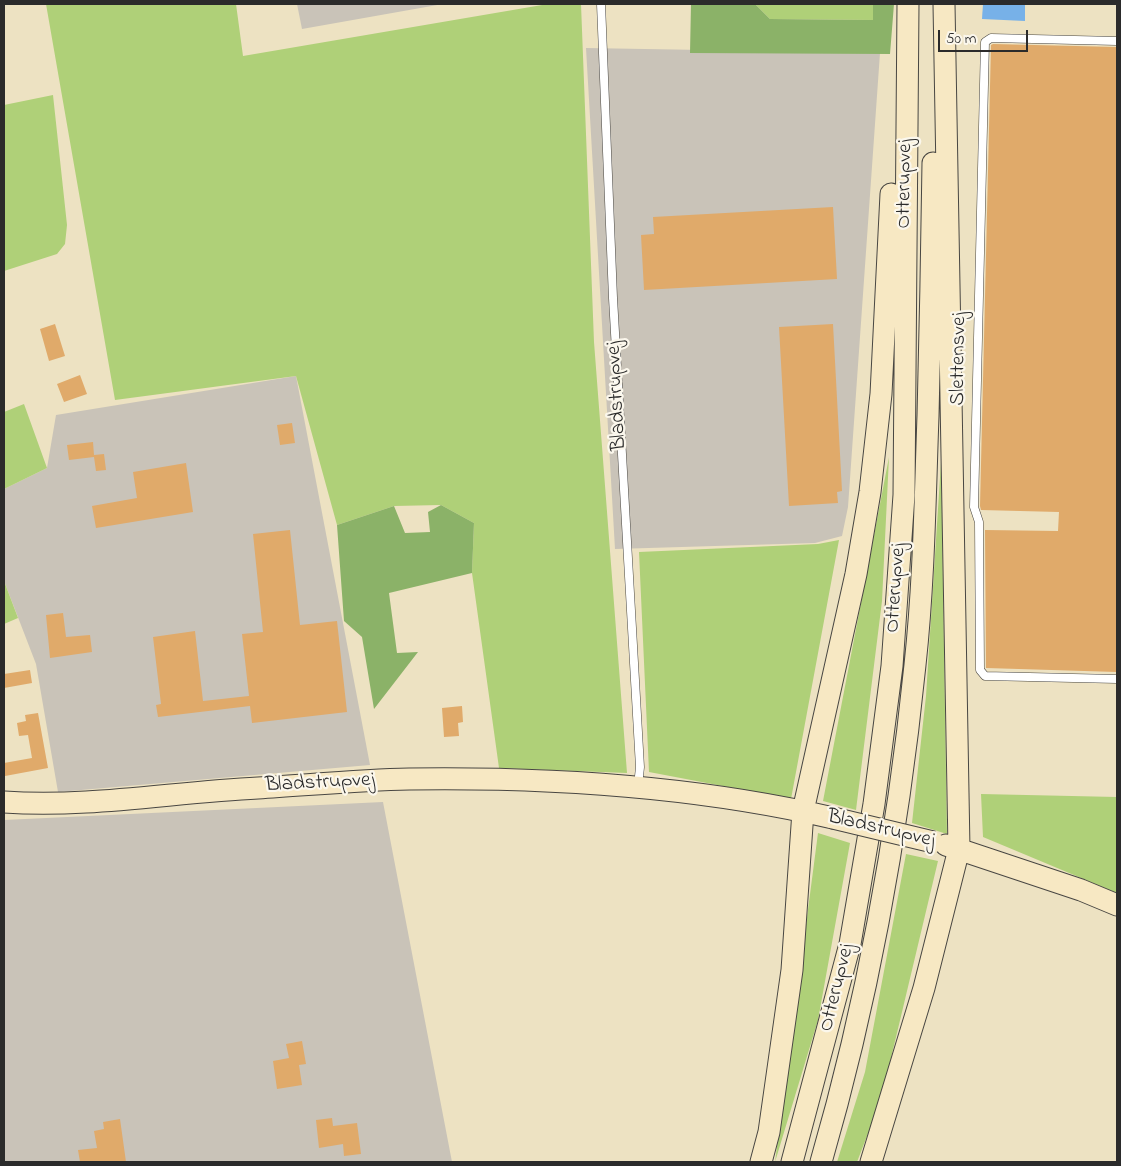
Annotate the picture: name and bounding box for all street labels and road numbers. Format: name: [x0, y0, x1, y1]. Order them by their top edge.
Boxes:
street label: Otterupvej: [893, 139, 919, 229]
street label: Slettensvej: [947, 312, 973, 406]
street label: Bladstrupvej: [603, 341, 633, 451]
street label: Otterupvej: [881, 542, 913, 634]
street label: Bladstrupvej: [265, 769, 375, 799]
street label: Bladstrupvej: [825, 805, 937, 855]
street label: Otterupvej: [815, 942, 861, 1034]

